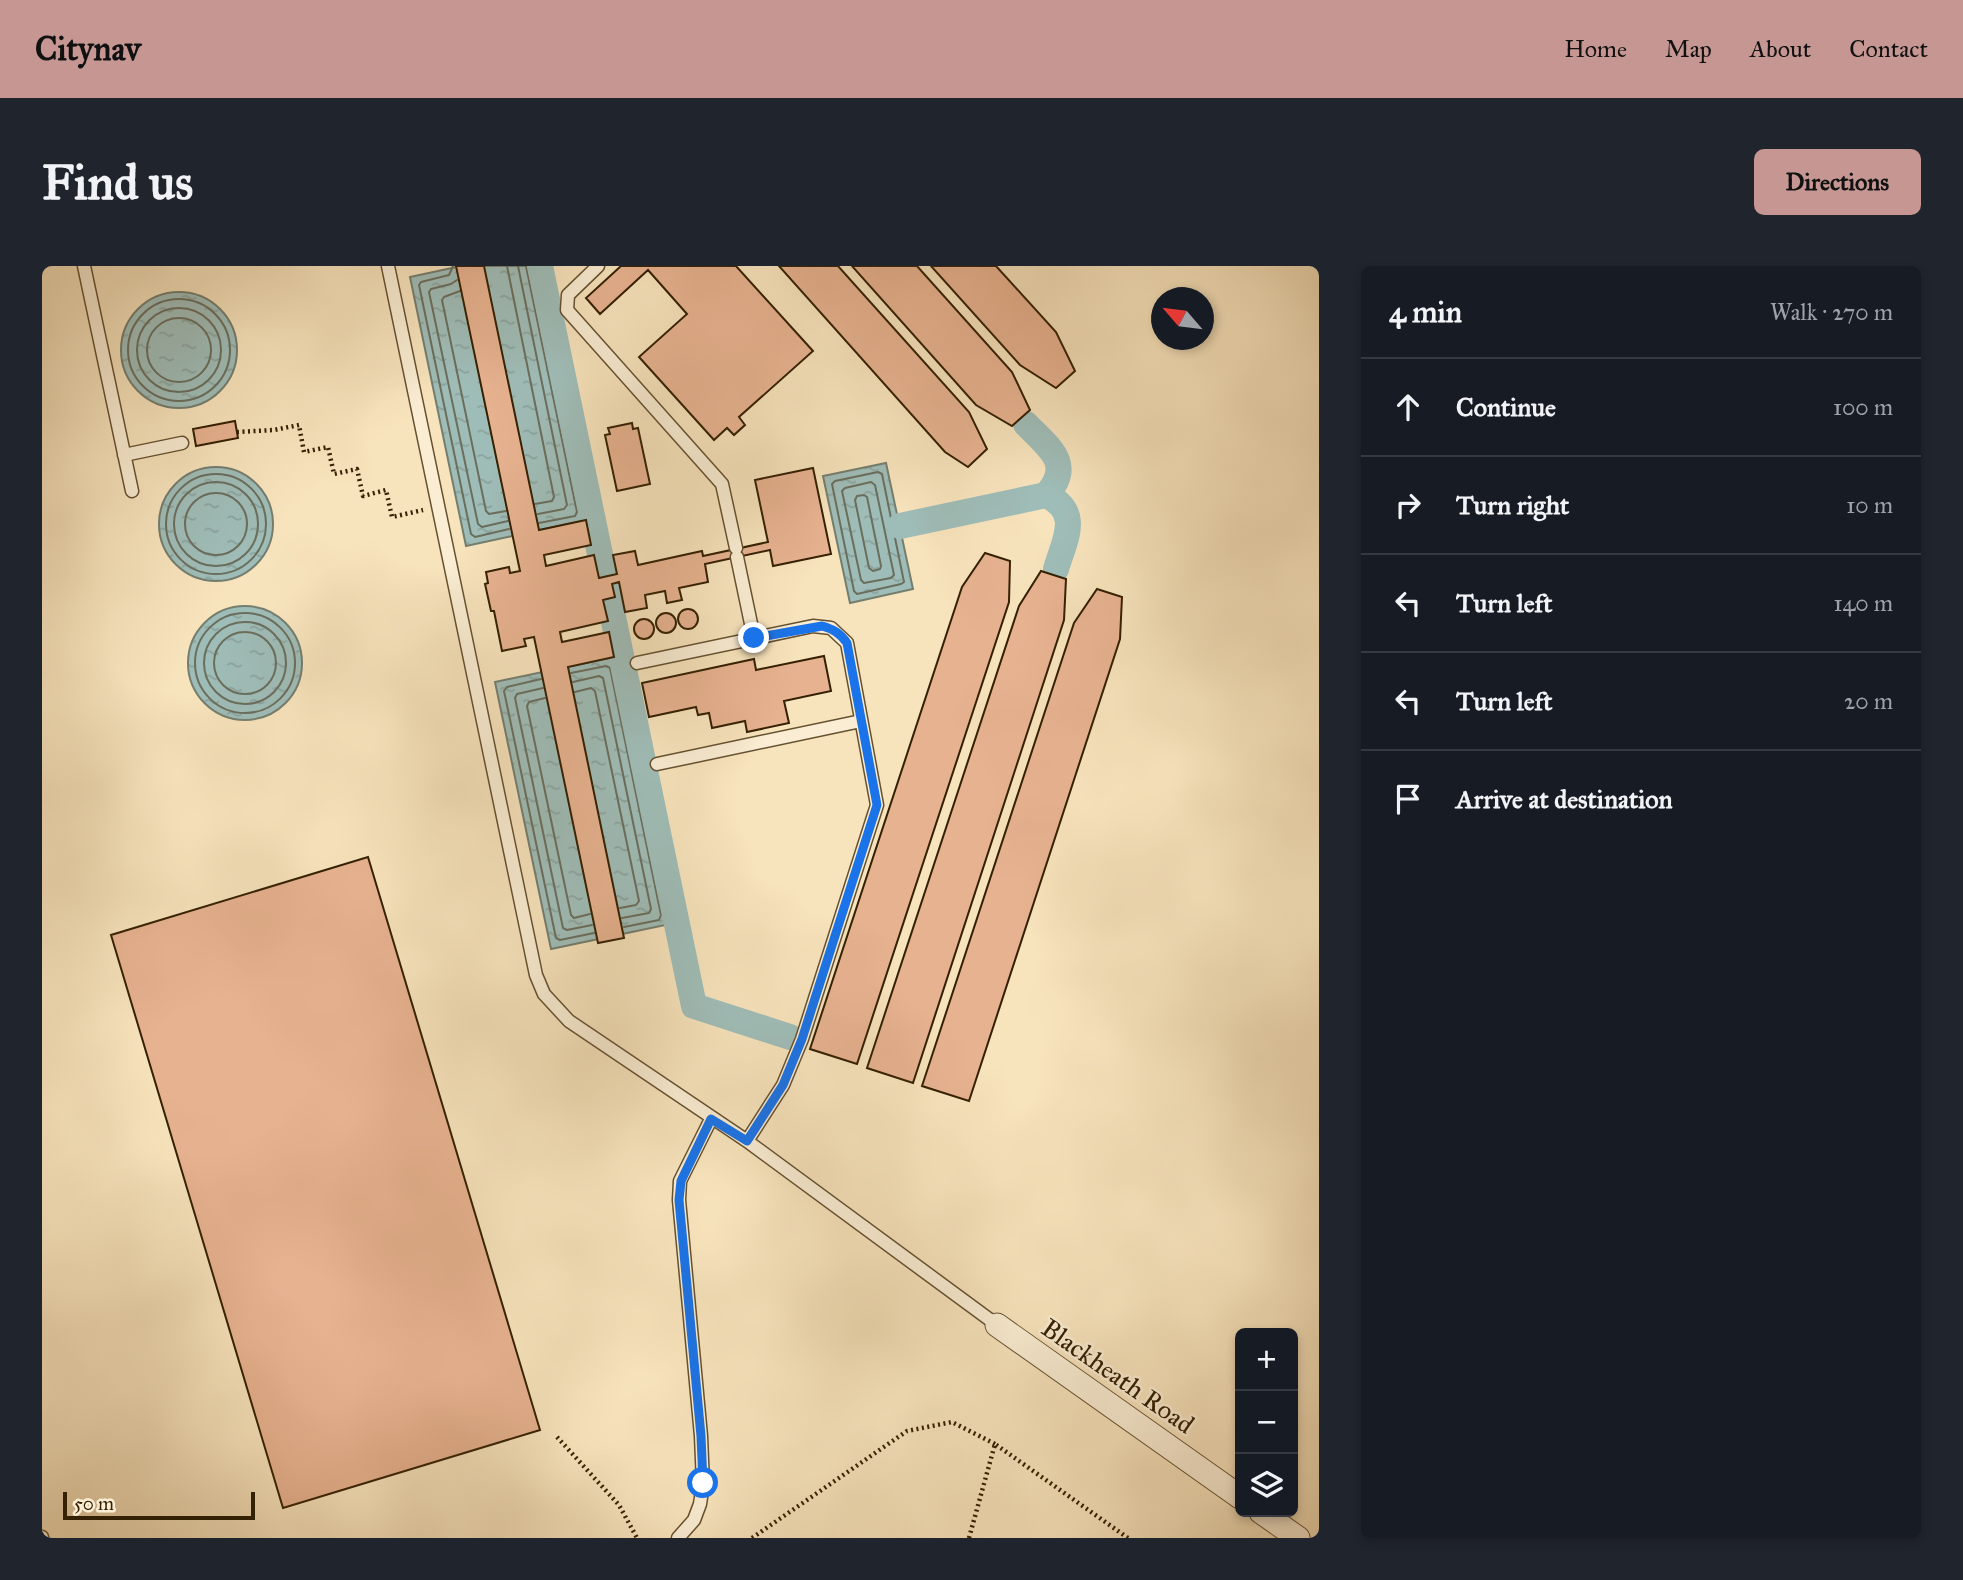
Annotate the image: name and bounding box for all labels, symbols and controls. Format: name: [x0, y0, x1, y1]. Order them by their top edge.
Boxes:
text: Citynav: [35, 29, 141, 69]
text: Home: [1564, 34, 1627, 64]
text: Map: [1665, 34, 1712, 64]
text: About: [1750, 34, 1811, 64]
text: Contact: [1849, 34, 1928, 64]
button: Directions: [1754, 149, 1921, 215]
text: Find us: [42, 153, 193, 212]
north arrow: [1151, 287, 1214, 350]
text: 4 min: [1389, 294, 1462, 330]
text: Walk · 270 m: [1770, 298, 1893, 326]
icon: ahead: [1389, 388, 1427, 426]
text: Continue: [1456, 391, 1556, 423]
text: 100 m: [1833, 393, 1893, 421]
icon: right: [1389, 486, 1427, 524]
text: Turn right: [1456, 489, 1569, 521]
text: 10 m: [1846, 491, 1893, 519]
icon: left: [1389, 584, 1427, 622]
text: Turn left: [1456, 587, 1552, 619]
text: 140 m: [1833, 589, 1893, 617]
route end: [738, 622, 769, 653]
icon: left: [1389, 682, 1427, 720]
text: Turn left: [1456, 685, 1552, 717]
text: 20 m: [1844, 687, 1893, 715]
icon: arrive: [1389, 780, 1427, 818]
text: Arrive at destination: [1456, 783, 1673, 815]
street label: Blackheath Road: [1035, 1312, 1201, 1440]
map controls: [1235, 1328, 1298, 1517]
button: +: [1235, 1328, 1298, 1391]
button: −: [1235, 1391, 1298, 1454]
button: layers: [1235, 1454, 1298, 1517]
route start: [687, 1467, 718, 1498]
scale bar: [63, 1489, 256, 1521]
text: 50 m: [74, 1492, 114, 1515]

